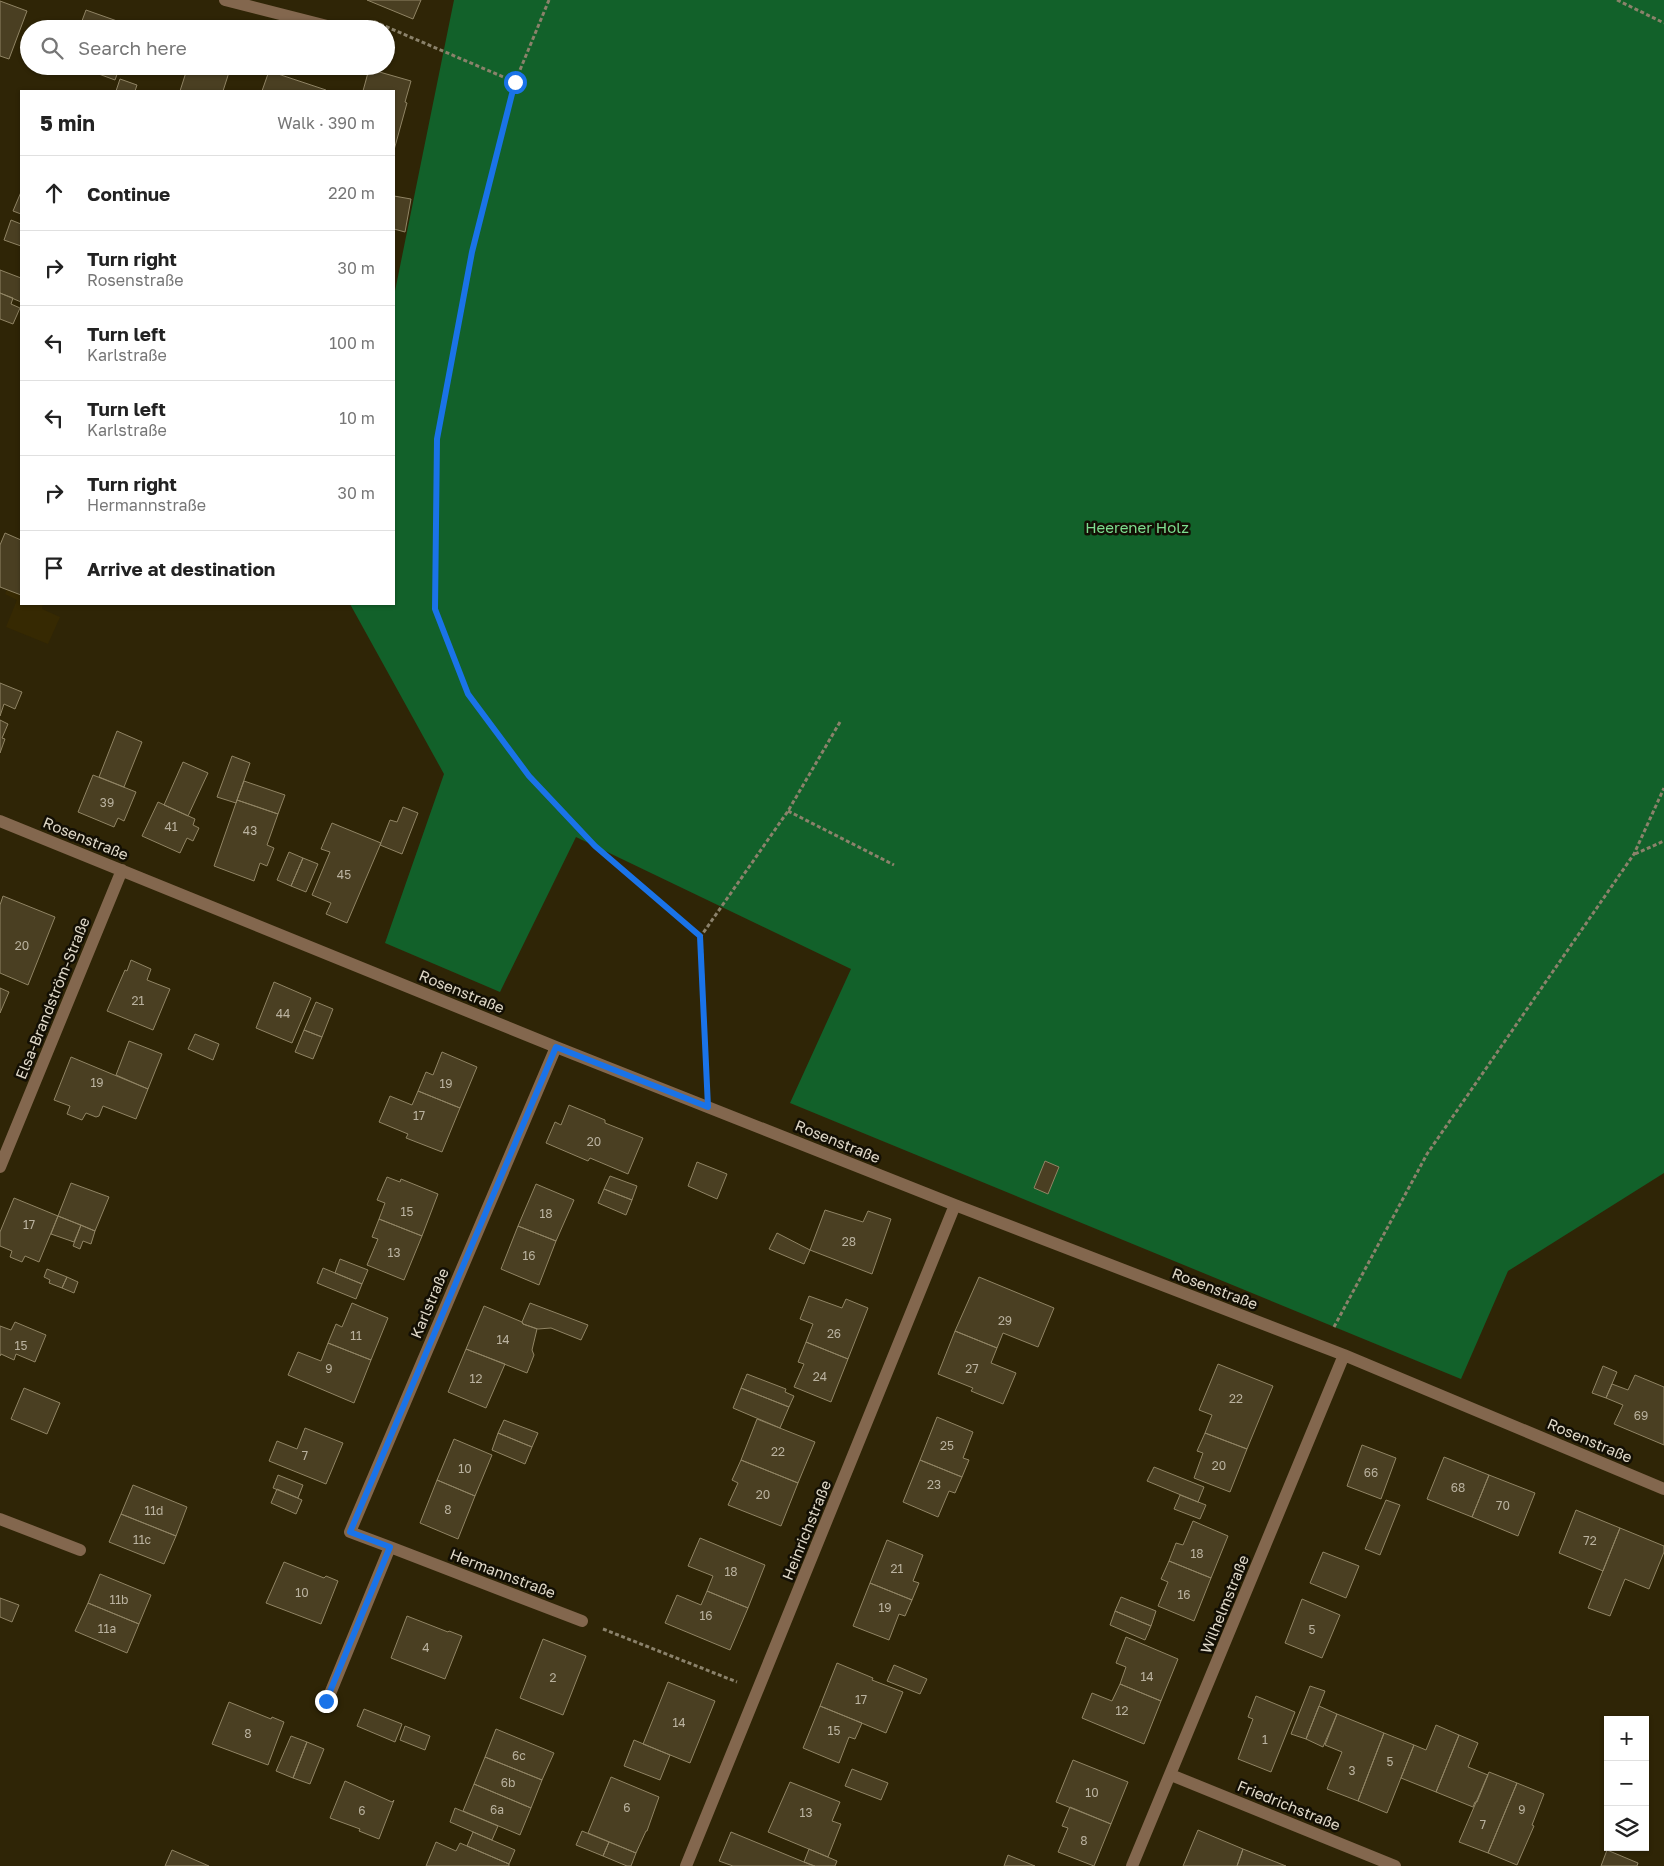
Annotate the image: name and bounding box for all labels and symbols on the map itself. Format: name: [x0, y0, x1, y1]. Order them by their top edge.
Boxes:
route start: [504, 71, 527, 94]
park label: Heerener Holz: [1085, 518, 1189, 536]
house number: 39: [100, 795, 114, 810]
street label: Rosenstraße: [41, 813, 132, 863]
house number: 41: [164, 819, 178, 834]
house number: 43: [243, 823, 257, 838]
house number: 45: [337, 867, 351, 882]
street label: Elsa-Brandström-Straße: [11, 914, 93, 1082]
house number: 20: [15, 938, 29, 953]
street label: Rosenstraße: [417, 966, 508, 1016]
house number: 21: [132, 993, 145, 1008]
house number: 44: [276, 1006, 290, 1021]
house number: 19: [90, 1075, 104, 1090]
house number: 19: [439, 1076, 453, 1091]
house number: 17: [413, 1108, 425, 1123]
street label: Rosenstraße: [793, 1116, 884, 1166]
house number: 20: [587, 1134, 601, 1149]
house number: 15: [401, 1204, 413, 1219]
house number: 18: [539, 1206, 553, 1221]
house number: 17: [23, 1217, 35, 1232]
house number: 28: [842, 1234, 856, 1249]
house number: 13: [388, 1245, 400, 1260]
house number: 16: [522, 1248, 536, 1263]
street label: Rosenstraße: [1170, 1263, 1261, 1313]
street label: Karlstraße: [406, 1265, 452, 1341]
house number: 29: [998, 1313, 1012, 1328]
house number: 26: [827, 1326, 841, 1341]
house number: 11: [350, 1328, 362, 1343]
house number: 14: [496, 1332, 510, 1347]
house number: 15: [15, 1338, 27, 1353]
house number: 9: [325, 1361, 333, 1376]
house number: 27: [965, 1361, 979, 1376]
house number: 24: [813, 1369, 827, 1384]
house number: 12: [470, 1371, 482, 1386]
house number: 22: [1229, 1391, 1243, 1406]
house number: 69: [1634, 1408, 1648, 1423]
street label: Rosenstraße: [1545, 1414, 1635, 1466]
house number: 25: [940, 1438, 954, 1453]
house number: 22: [771, 1444, 785, 1459]
house number: 7: [302, 1448, 308, 1463]
house number: 20: [1212, 1458, 1226, 1473]
house number: 10: [458, 1461, 472, 1476]
house number: 66: [1364, 1465, 1378, 1480]
street label: Heinrichstraße: [778, 1477, 834, 1583]
house number: 23: [927, 1477, 941, 1492]
house number: 68: [1451, 1480, 1465, 1495]
house number: 20: [756, 1487, 770, 1502]
house number: 70: [1496, 1498, 1510, 1513]
house number: 8: [444, 1502, 452, 1517]
house number: 11d: [144, 1503, 164, 1518]
house number: 11c: [133, 1532, 152, 1547]
house number: 72: [1583, 1533, 1597, 1548]
street label: Hermannstraße: [448, 1545, 559, 1602]
house number: 18: [1190, 1546, 1204, 1561]
street label: Wilhelmstraße: [1196, 1552, 1252, 1656]
house number: 21: [891, 1561, 904, 1576]
house number: 18: [724, 1564, 738, 1579]
house number: 10: [295, 1585, 309, 1600]
house number: 16: [1177, 1587, 1191, 1602]
house number: 11b: [109, 1592, 129, 1607]
house number: 19: [878, 1600, 892, 1615]
house number: 16: [699, 1608, 713, 1623]
house number: 11a: [98, 1621, 116, 1636]
house number: 5: [1309, 1622, 1316, 1637]
house number: 4: [422, 1640, 430, 1655]
house number: 14: [1140, 1669, 1154, 1684]
house number: 2: [550, 1670, 557, 1685]
route end: [315, 1690, 338, 1713]
house number: 17: [855, 1692, 867, 1707]
house number: 12: [1116, 1703, 1128, 1718]
house number: 14: [672, 1715, 686, 1730]
house number: 15: [828, 1723, 840, 1738]
house number: 8: [244, 1726, 252, 1741]
house number: 1: [1262, 1732, 1268, 1747]
house number: 6c: [512, 1748, 526, 1763]
house number: 5: [1387, 1754, 1394, 1769]
house number: 3: [1348, 1763, 1356, 1778]
house number: 6b: [501, 1775, 515, 1790]
street label: Friedrichstraße: [1235, 1776, 1343, 1834]
house number: 10: [1085, 1785, 1099, 1800]
house number: 6: [623, 1800, 631, 1815]
house number: 6a: [490, 1802, 504, 1817]
house number: 9: [1518, 1802, 1526, 1817]
house number: 6: [358, 1803, 366, 1818]
house number: 13: [800, 1805, 812, 1820]
house number: 7: [1480, 1817, 1486, 1832]
house number: 8: [1080, 1833, 1088, 1848]

